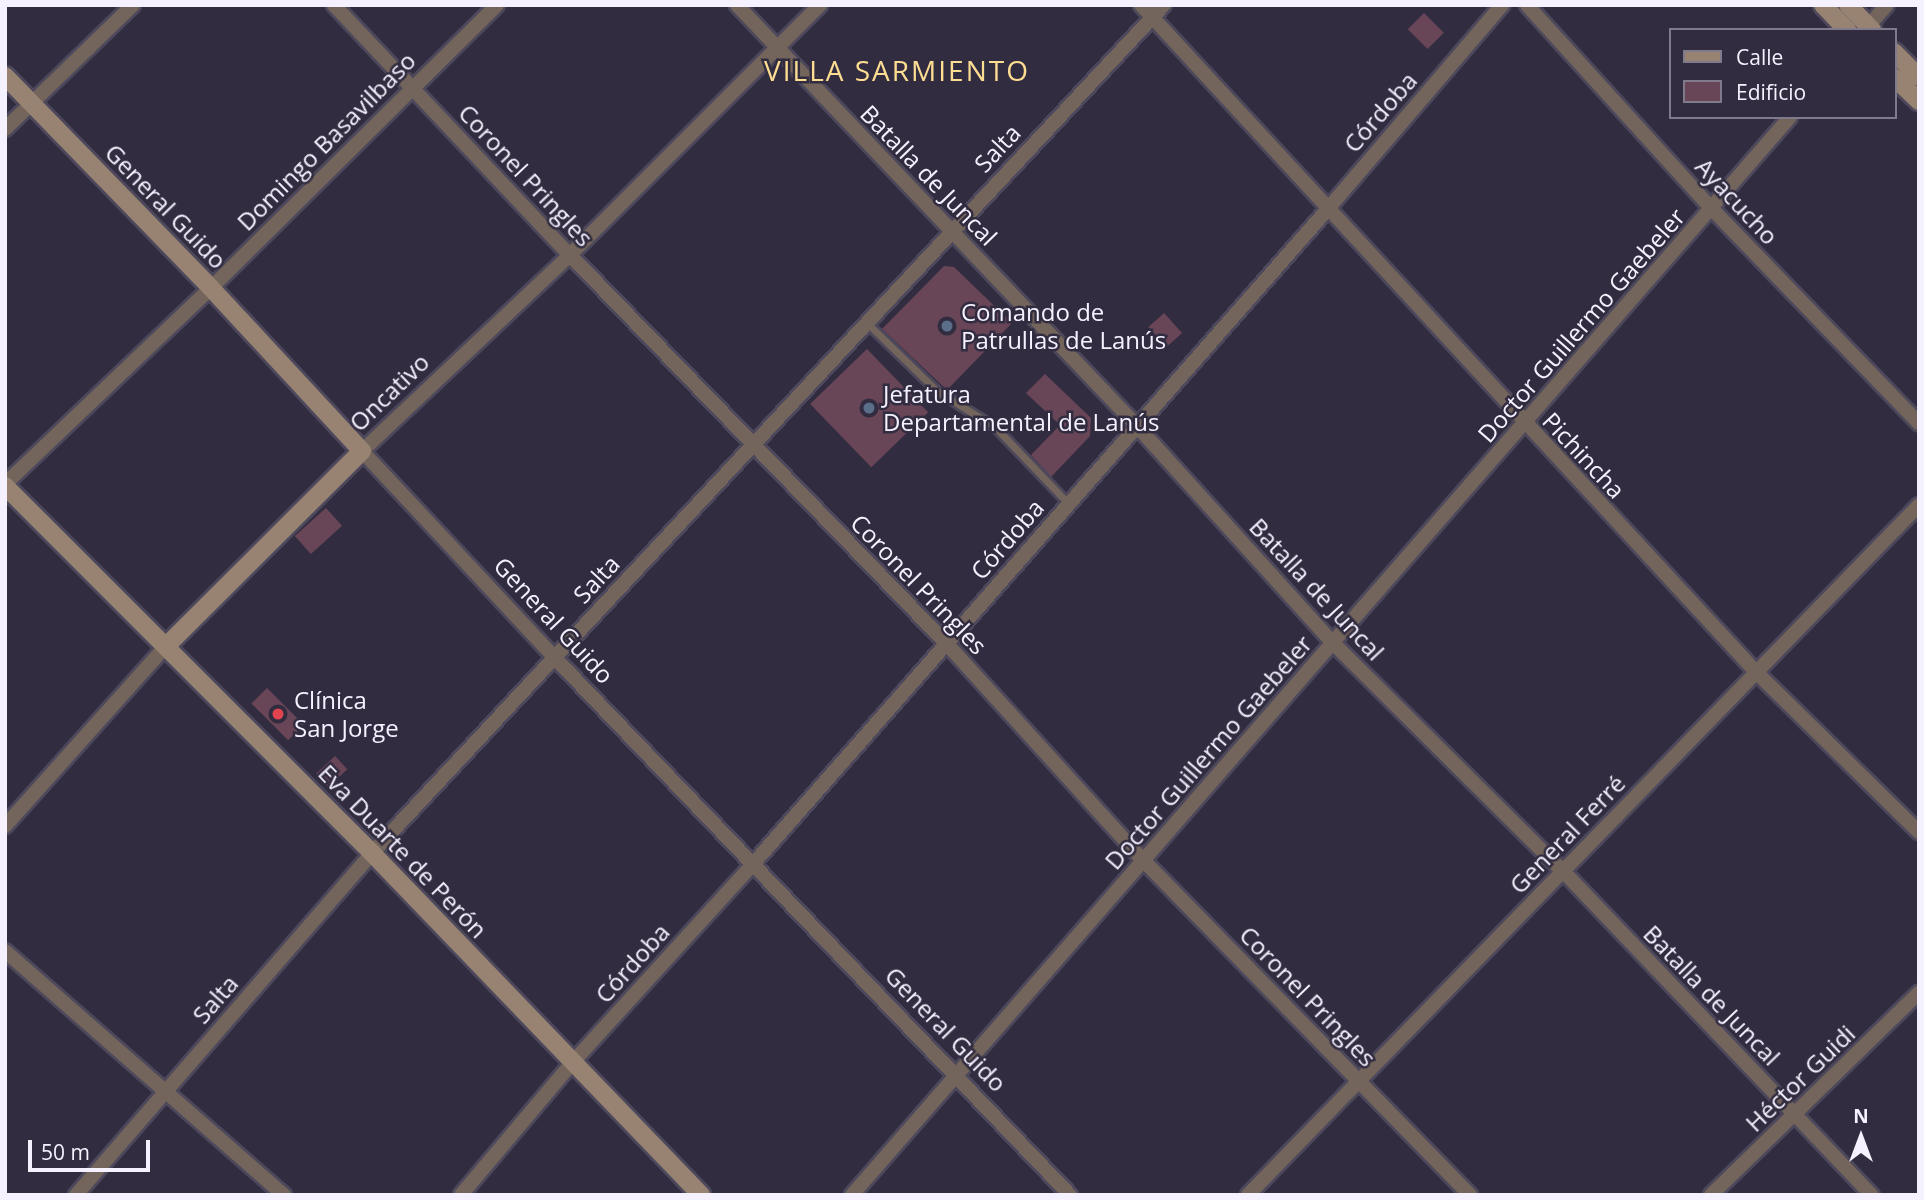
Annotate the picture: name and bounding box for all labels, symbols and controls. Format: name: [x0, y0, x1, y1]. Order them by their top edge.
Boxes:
legend: [1668, 28, 1896, 119]
text: Calle: [1736, 43, 1783, 71]
street label: Domingo Basavilbaso: [231, 46, 421, 236]
district label: VILLA SARMIENTO: [766, 53, 1028, 87]
street label: Córdoba: [1337, 66, 1423, 158]
text: Edificio: [1736, 78, 1806, 106]
street label: Coronel Pringles: [453, 98, 599, 252]
street label: Batalla de Juncal: [855, 99, 1003, 251]
street label: Salta: [968, 118, 1026, 178]
street label: General Guido: [99, 138, 233, 274]
street label: Ayacucho: [1690, 152, 1784, 250]
street label: Doctor Guillermo Gaebeler: [1472, 202, 1690, 448]
place label: Comando de Patrullas de Lanús: [961, 298, 1166, 354]
marker: Comando de Patrullas de Lanús: [939, 318, 955, 334]
street label: Oncativo: [343, 347, 435, 437]
place label: Jefatura Departamental de Lanús: [883, 380, 1159, 436]
marker: Jefatura Departamental de Lanús: [861, 400, 877, 416]
street label: Pichincha: [1537, 406, 1631, 504]
street label: Córdoba: [964, 493, 1050, 585]
street label: Coronel Pringles: [845, 508, 993, 660]
street label: Batalla de Juncal: [1244, 512, 1390, 666]
street label: Salta: [567, 549, 625, 609]
street label: General Guido: [488, 551, 620, 689]
street label: Doctor Guillermo Gaebeler: [1099, 629, 1317, 875]
place label: Clínica San Jorge: [294, 686, 399, 742]
marker: Clínica San Jorge: [268, 704, 288, 724]
street label: Eva Duarte de Perón: [313, 758, 493, 944]
street label: General Ferré: [1503, 769, 1631, 899]
street label: Córdoba: [589, 918, 675, 1008]
street label: Batalla de Juncal: [1638, 919, 1786, 1071]
street label: Coronel Pringles: [1234, 920, 1382, 1072]
street label: General Guido: [879, 961, 1013, 1097]
street label: Salta: [186, 969, 244, 1029]
street label: Héctor Guidi: [1739, 1019, 1861, 1137]
north arrow: [1826, 1102, 1896, 1172]
text: N: [1853, 1103, 1869, 1129]
scale bar: [32, 1126, 154, 1170]
text: 50 m: [41, 1138, 90, 1166]

